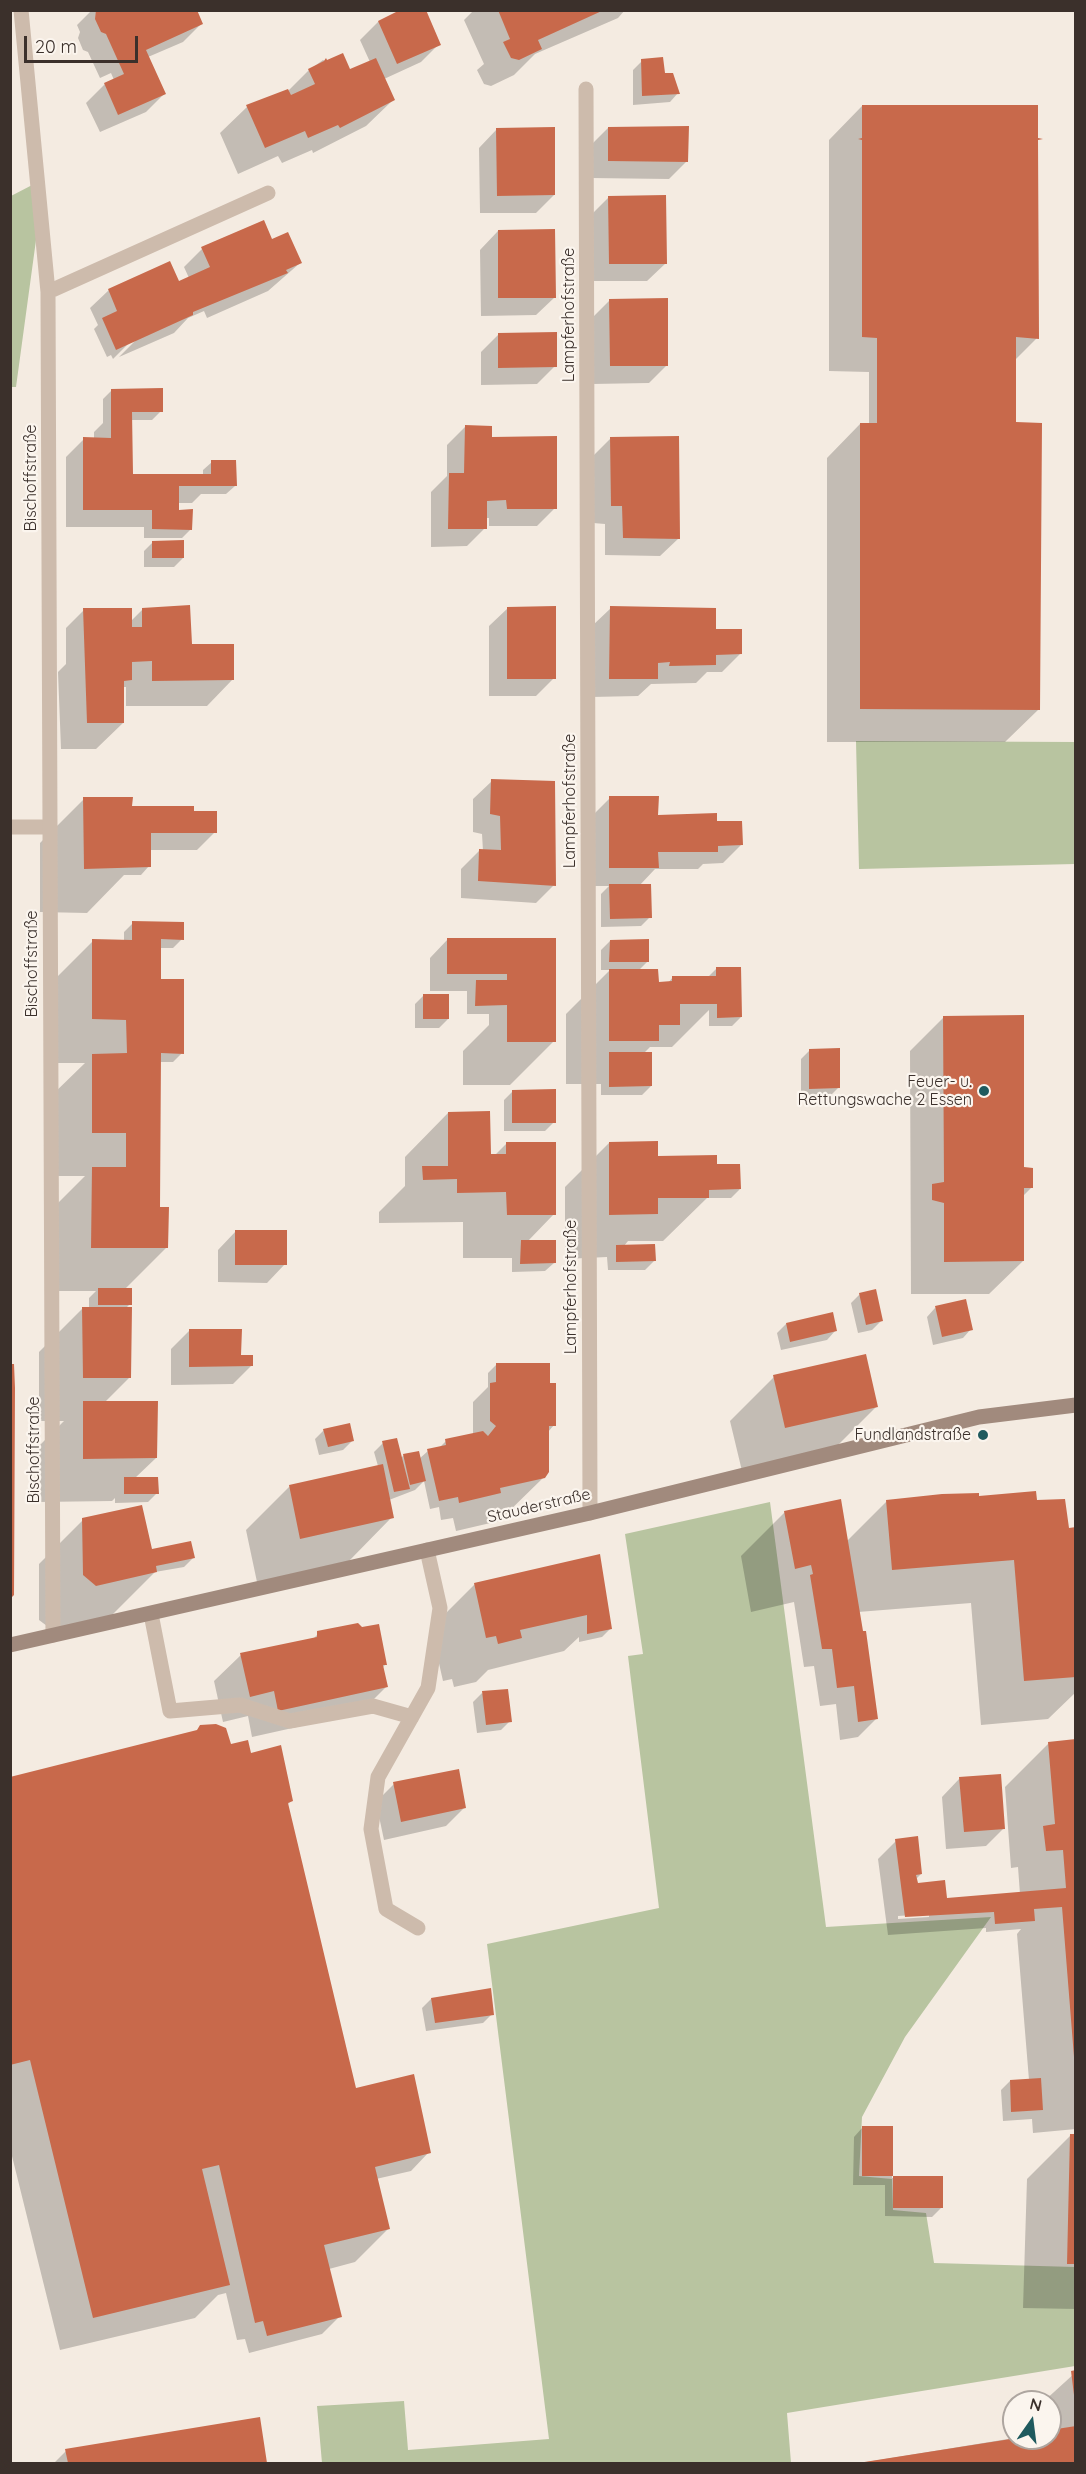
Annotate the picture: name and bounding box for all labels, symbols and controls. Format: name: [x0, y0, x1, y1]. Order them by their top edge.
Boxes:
scale bar: [27, 24, 141, 62]
text: 20 m: [35, 35, 77, 58]
street label: Lampferhofstraße: [559, 248, 579, 382]
street label: Bischoffstraße: [21, 424, 41, 532]
street label: Lampferhofstraße: [560, 734, 580, 868]
street label: Bischoffstraße: [22, 910, 42, 1018]
place label: Feuer- u. Rettungswache 2 Essen: [798, 1072, 972, 1110]
marker: Feuer- u. Rettungswache 2 Essen: [977, 1084, 991, 1098]
street label: Lampferhofstraße: [561, 1220, 581, 1354]
street label: Bischoffstraße: [24, 1396, 44, 1504]
place label: Fundlandstraße: [854, 1425, 971, 1445]
marker: Fundlandstraße: [976, 1428, 990, 1442]
street label: Stauderstraße: [486, 1485, 592, 1527]
north arrow: [1002, 2390, 1062, 2450]
text: N: [1028, 2393, 1044, 2416]

